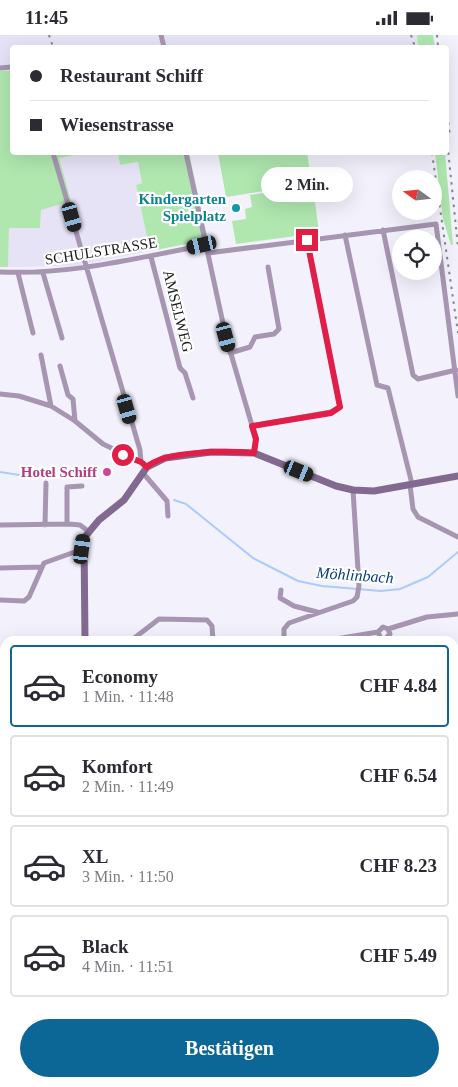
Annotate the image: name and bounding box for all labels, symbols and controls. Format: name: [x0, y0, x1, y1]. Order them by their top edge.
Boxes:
text: 11:45: [25, 7, 68, 28]
text: Restaurant Schiff: [60, 65, 203, 86]
text: Wiesenstrasse: [60, 114, 174, 135]
callout: 2 Min.: [261, 167, 353, 203]
north arrow: [392, 170, 442, 220]
map controls: [392, 170, 442, 280]
text: 2 Min.: [285, 176, 329, 193]
place label: Kindergarten Spielplatz: [139, 191, 227, 224]
car: [60, 201, 83, 233]
marker: Kindergarten Spielplatz: [230, 202, 242, 214]
route end: [296, 229, 318, 251]
button: locate: [392, 230, 442, 280]
street label: SCHULSTRASSE: [44, 234, 158, 268]
car: [185, 234, 218, 256]
street label: AMSELWEG: [160, 268, 196, 354]
car: [214, 321, 237, 353]
car: [115, 393, 138, 425]
route start: [112, 444, 134, 466]
car: [282, 458, 315, 484]
place label: Hotel Schiff: [21, 464, 98, 480]
marker: Hotel Schiff: [101, 466, 113, 478]
car: [72, 533, 91, 565]
water label: Möhlinbach: [315, 564, 394, 586]
icon: car: [22, 664, 67, 709]
text: Economy: [82, 666, 158, 687]
text: CHF 4.84: [360, 675, 437, 696]
text: 1 Min. · 11:48: [82, 688, 174, 705]
icon: car: [22, 754, 67, 799]
text: Komfort: [82, 756, 153, 777]
text: CHF 6.54: [360, 765, 437, 786]
text: 2 Min. · 11:49: [82, 778, 174, 795]
icon: car: [22, 844, 67, 889]
text: XL: [82, 846, 108, 867]
text: CHF 8.23: [360, 855, 437, 876]
text: 3 Min. · 11:50: [82, 868, 174, 885]
icon: car: [22, 934, 67, 979]
text: Black: [82, 936, 128, 957]
text: CHF 5.49: [360, 945, 437, 966]
text: 4 Min. · 11:51: [82, 958, 174, 975]
button: Bestätigen: [20, 1019, 439, 1077]

